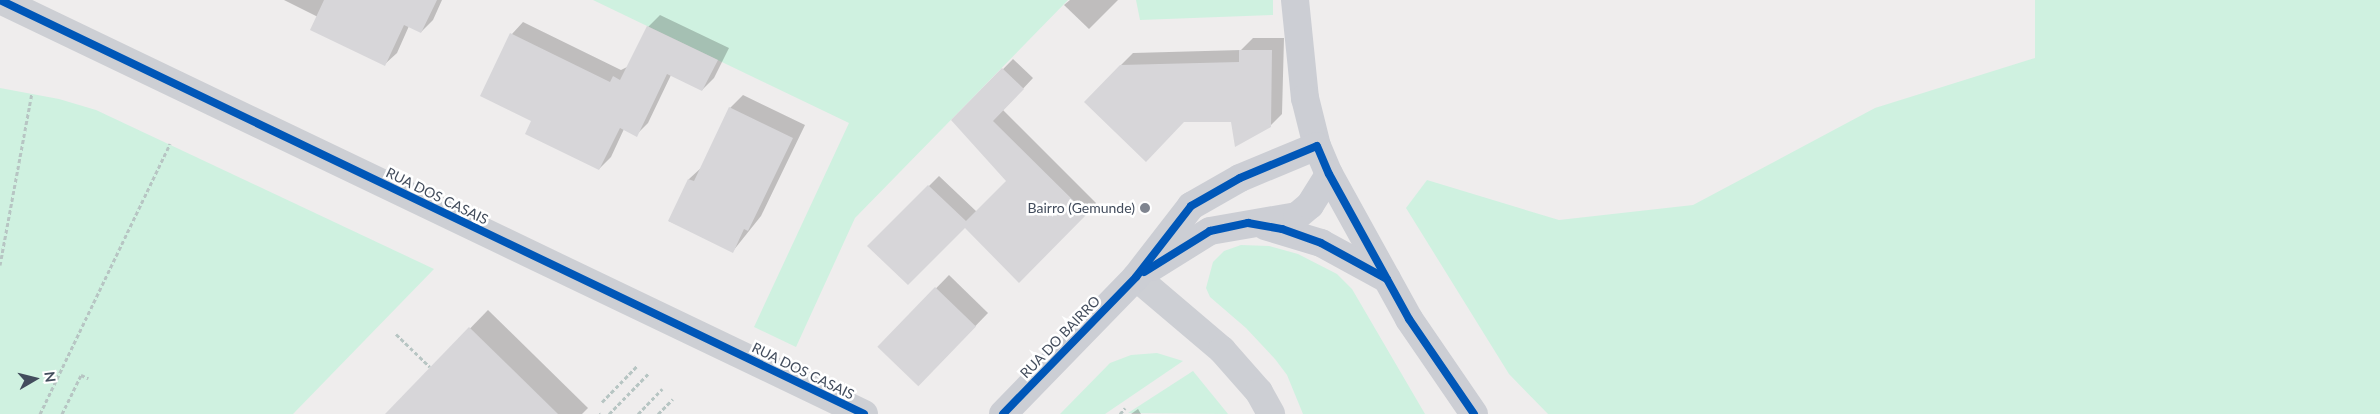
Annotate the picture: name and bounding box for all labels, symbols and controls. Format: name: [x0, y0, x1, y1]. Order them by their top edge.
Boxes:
street label: RUA DOS CASAIS: [383, 164, 491, 228]
place label: Bairro (Gemunde): [1028, 200, 1135, 216]
marker: Bairro (Gemunde): [1139, 202, 1151, 214]
street label: RUA DO BAIRRO: [1016, 292, 1104, 382]
street label: RUA DOS CASAIS: [749, 339, 857, 403]
north arrow: [10, 354, 60, 404]
text: N: [41, 370, 60, 383]

